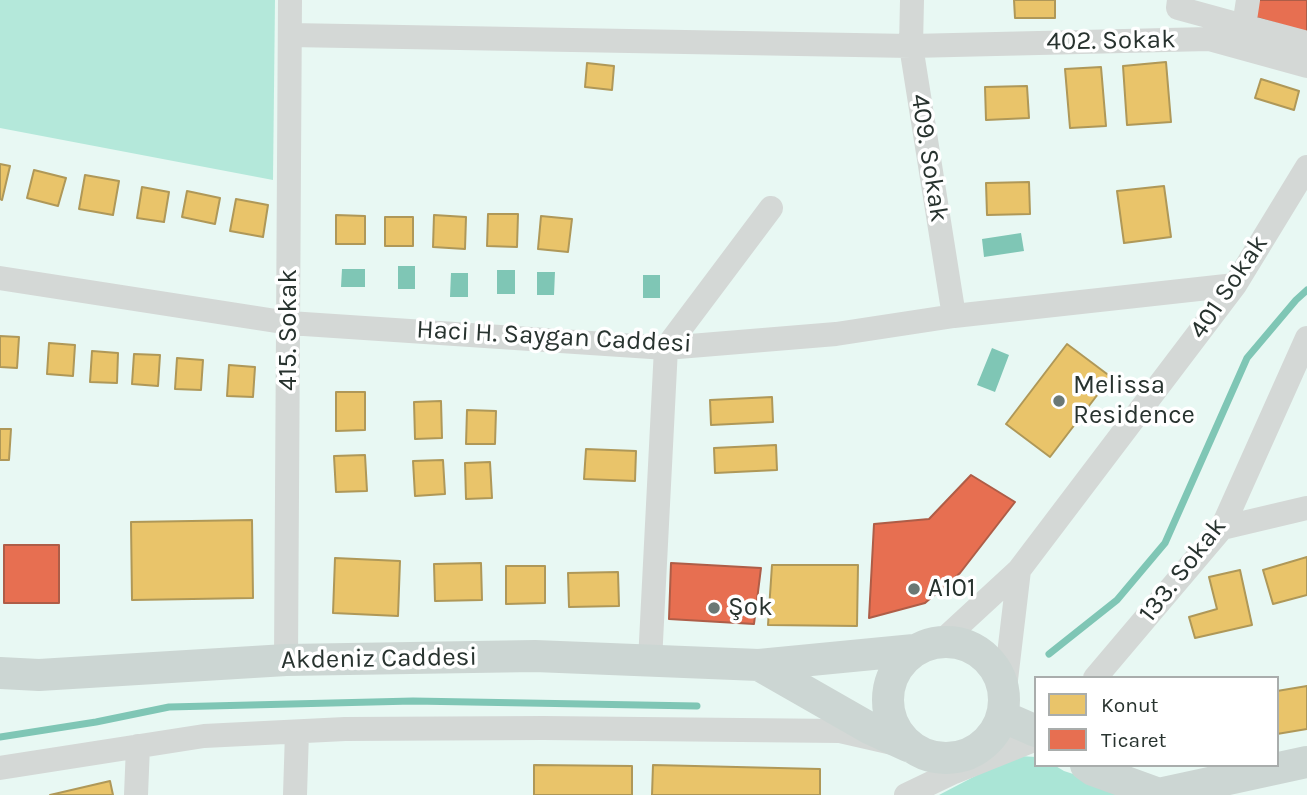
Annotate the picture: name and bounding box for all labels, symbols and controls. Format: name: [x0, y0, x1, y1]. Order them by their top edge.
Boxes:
street label: 402. Sokak: [1046, 24, 1176, 58]
street label: 409. Sokak: [903, 92, 955, 224]
street label: 401 Sokak: [1183, 229, 1275, 345]
street label: 415. Sokak: [273, 269, 305, 391]
street label: Haci H. Saygan Caddesi: [415, 314, 693, 360]
place label: Melissa Residence: [1073, 370, 1195, 432]
marker: Melissa Residence: [1051, 393, 1067, 409]
street label: 133. Sokak: [1133, 512, 1233, 628]
place label: A101: [928, 573, 976, 605]
marker: A101: [906, 581, 922, 597]
place label: Şok: [728, 592, 773, 624]
marker: Şok: [706, 600, 722, 616]
street label: Akdeniz Caddesi: [281, 642, 477, 676]
legend: [1034, 676, 1279, 767]
text: Konut: [1101, 693, 1159, 717]
text: Ticaret: [1101, 728, 1166, 752]

